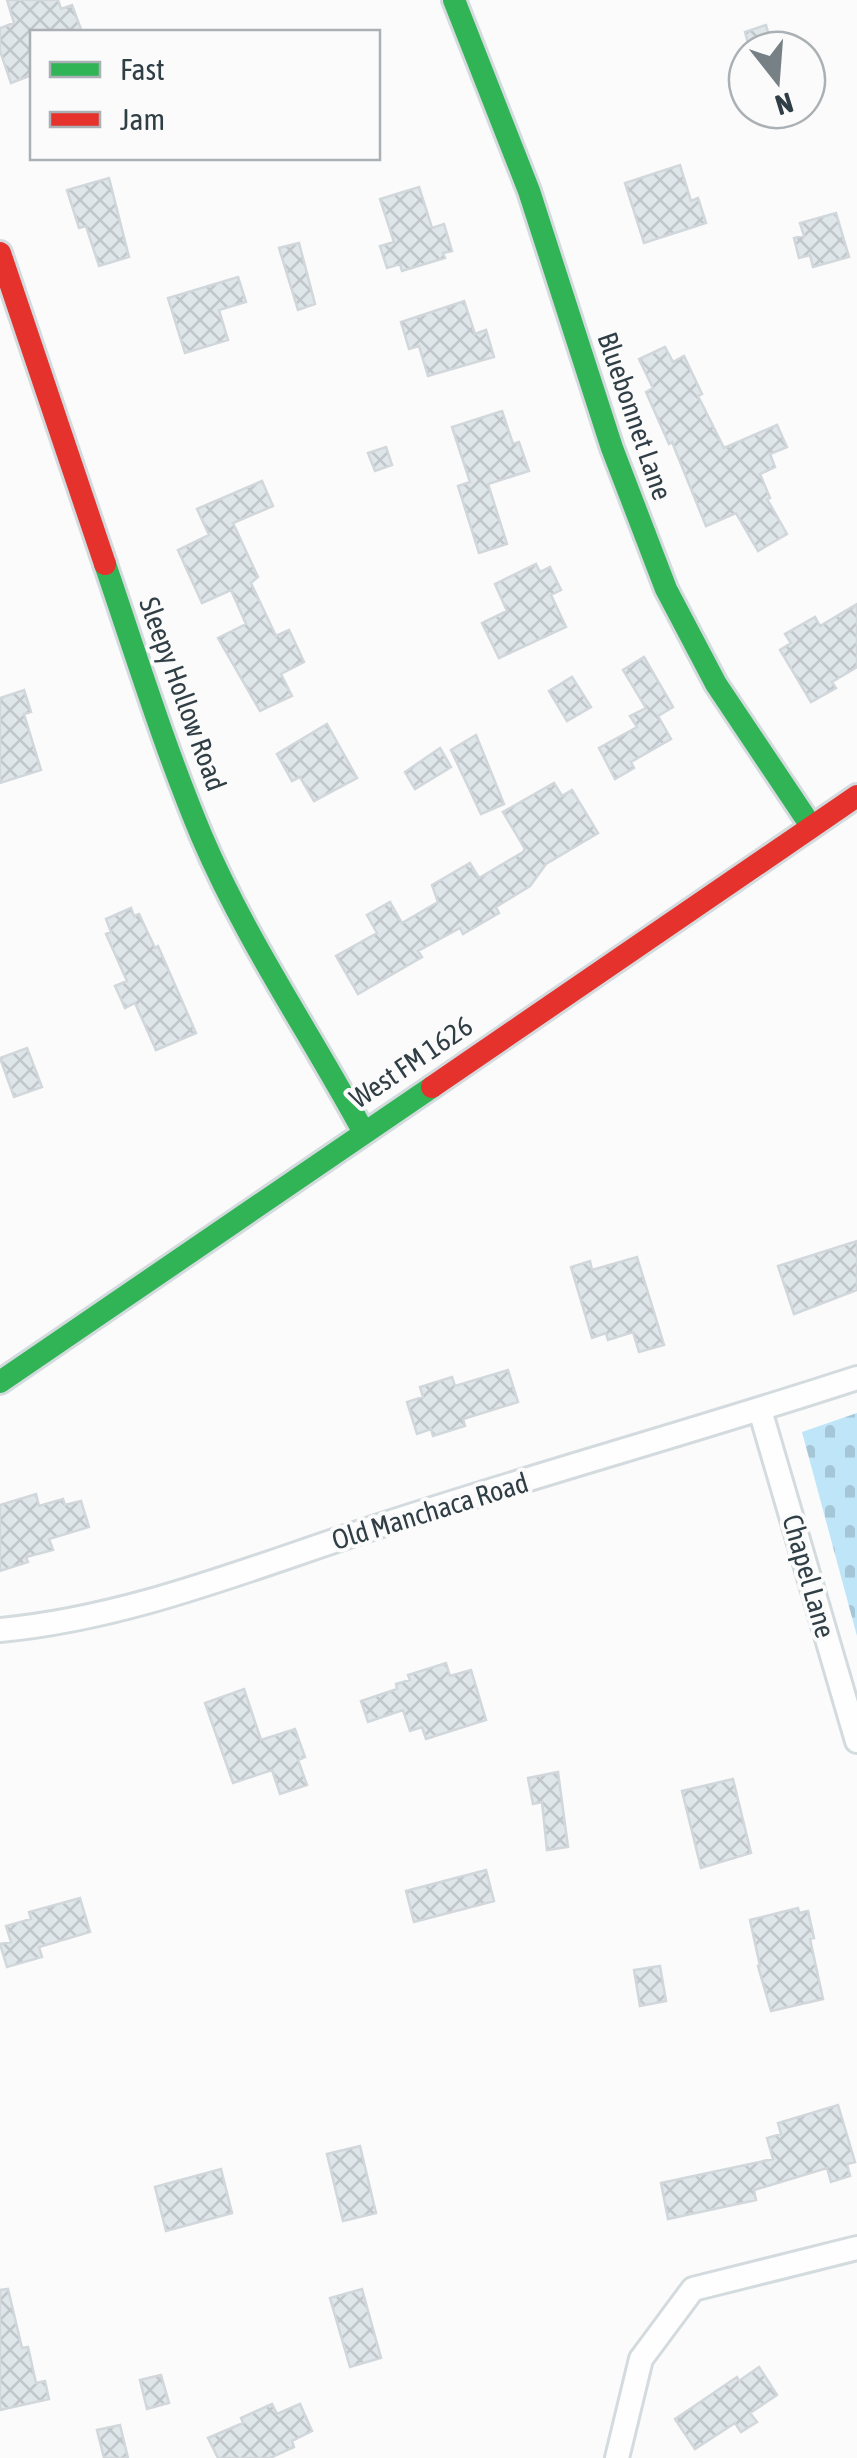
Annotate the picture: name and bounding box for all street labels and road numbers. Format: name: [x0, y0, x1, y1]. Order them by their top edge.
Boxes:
street label: Bluebonnet Lane: [591, 328, 679, 504]
street label: Sleepy Hollow Road: [133, 593, 233, 795]
street label: West FM 1626: [344, 1009, 478, 1115]
street label: Old Manchaca Road: [328, 1466, 532, 1556]
street label: Chapel Lane: [776, 1511, 842, 1641]

